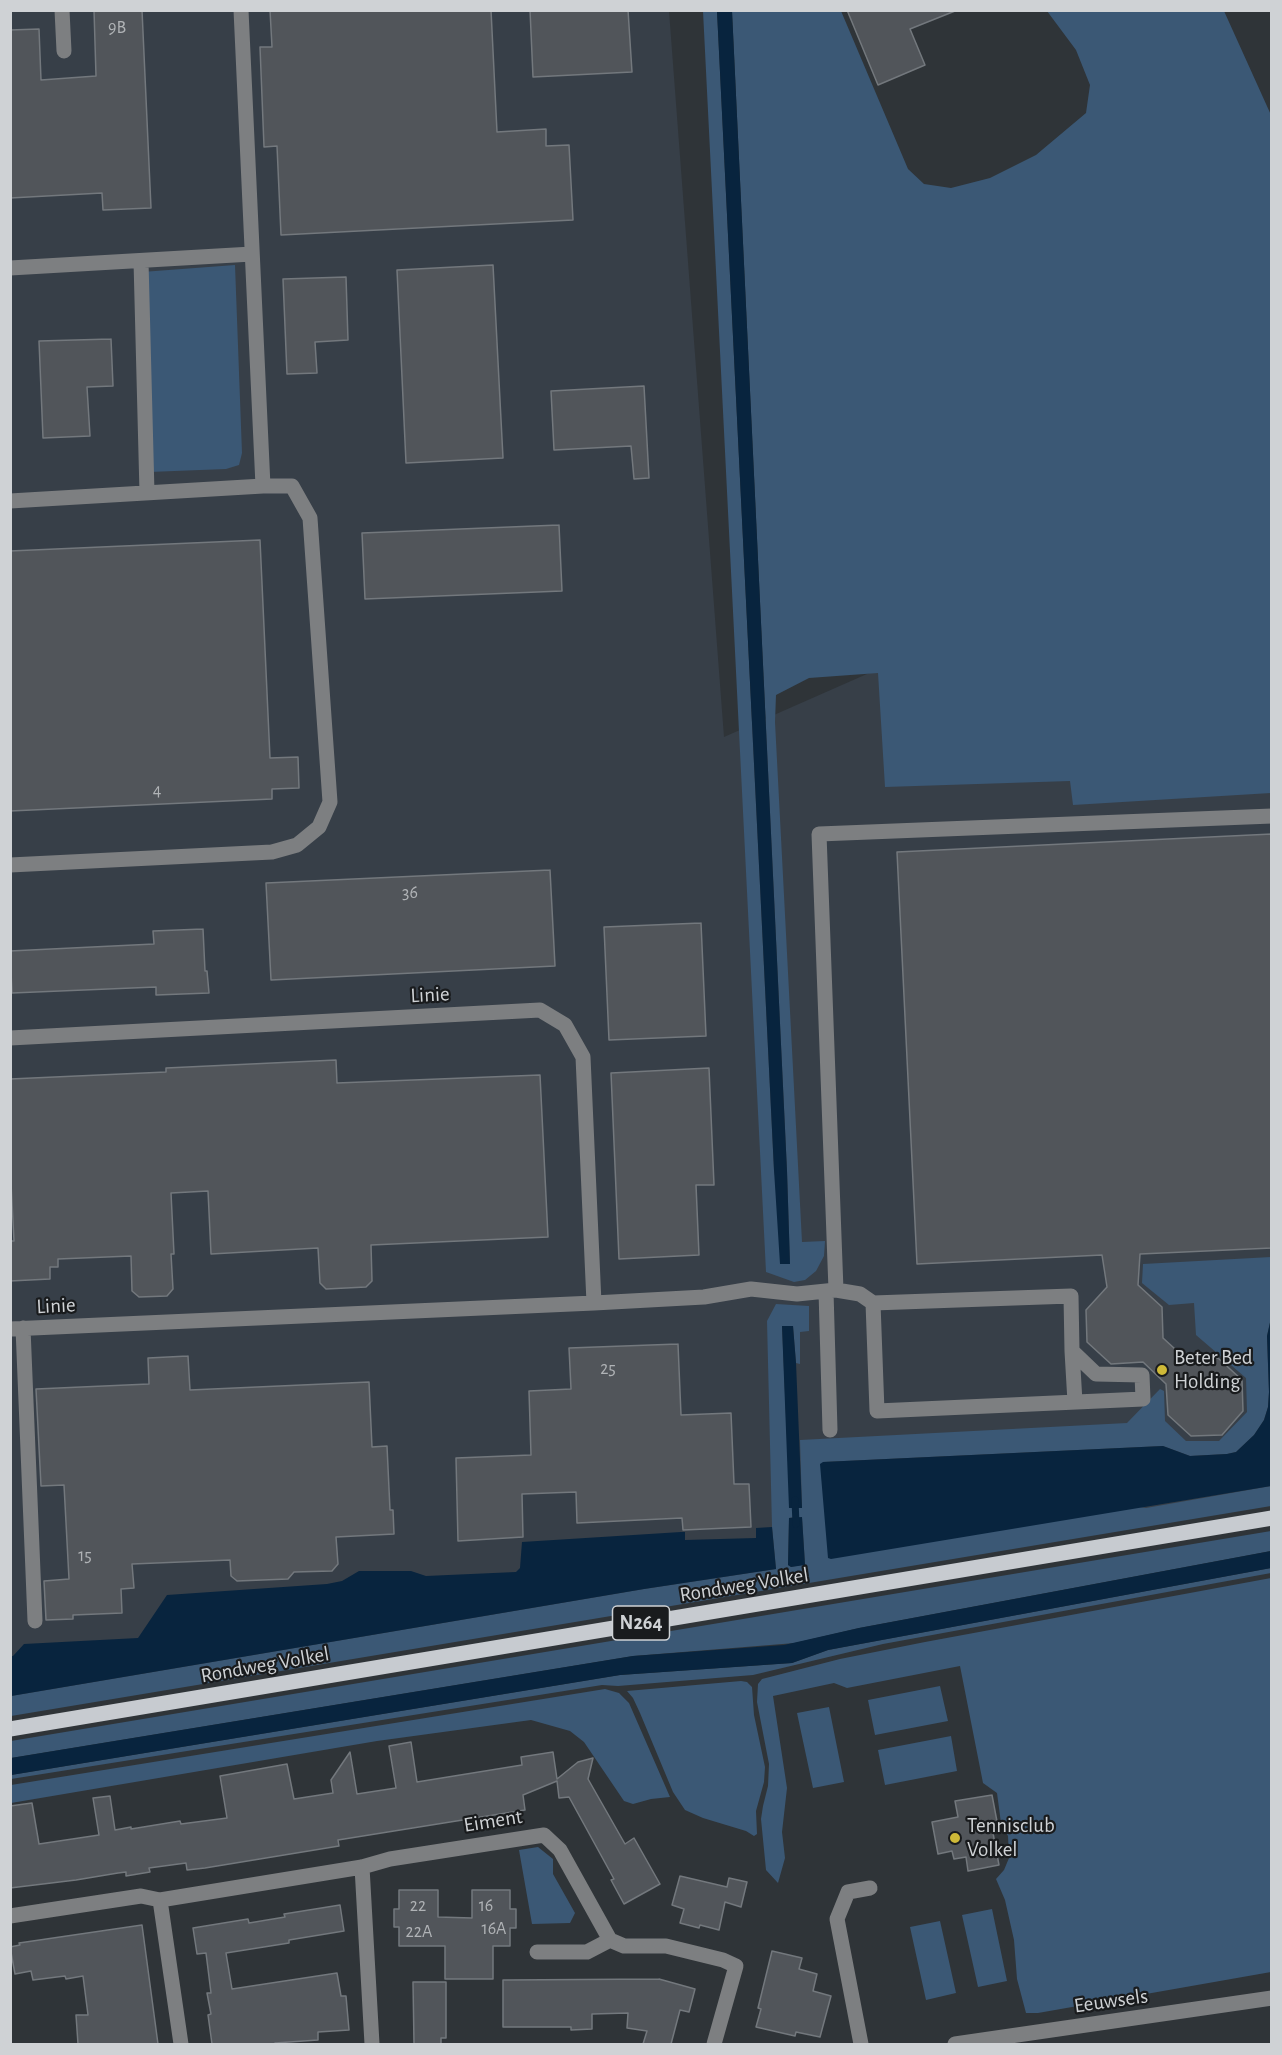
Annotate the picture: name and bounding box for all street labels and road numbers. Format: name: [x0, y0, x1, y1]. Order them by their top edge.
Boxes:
street label: Linie: [410, 981, 450, 1009]
street label: Linie: [36, 1292, 76, 1320]
street label: Rondweg Volkel: [678, 1562, 810, 1608]
road number: N264: [612, 1606, 670, 1640]
street label: Rondweg Volkel: [199, 1641, 331, 1689]
street label: Eiment: [462, 1804, 524, 1838]
street label: Eeuwsels: [1072, 1983, 1150, 2019]

